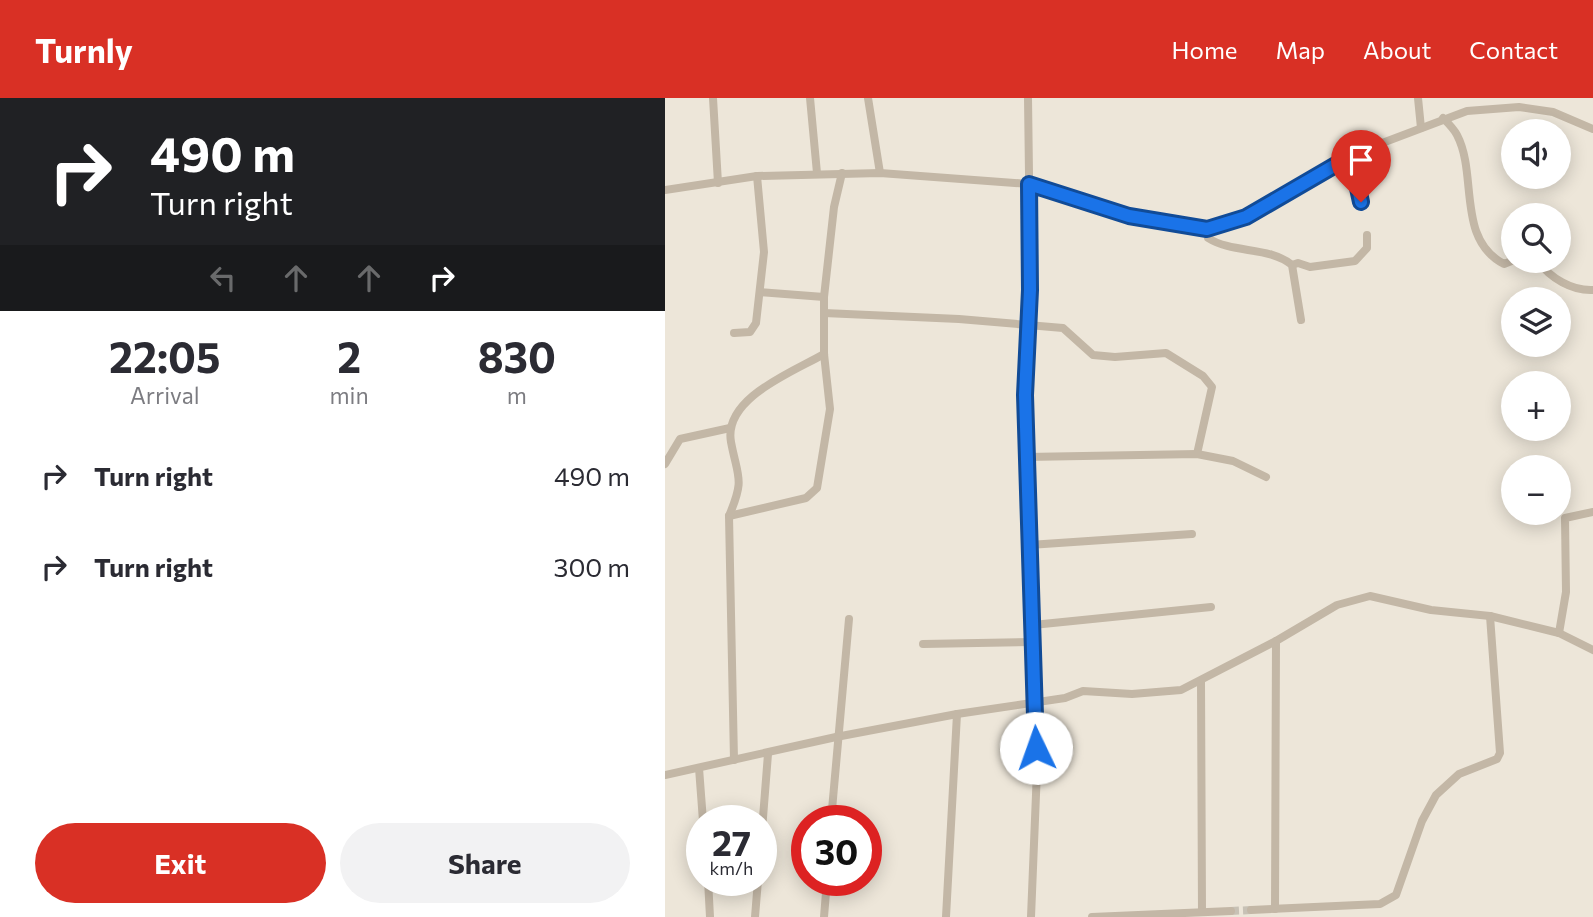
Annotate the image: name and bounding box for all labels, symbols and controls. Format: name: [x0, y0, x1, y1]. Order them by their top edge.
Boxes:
text: Turnly: [35, 29, 133, 70]
text: Home: [1172, 35, 1238, 64]
text: Map: [1276, 35, 1325, 64]
text: About: [1363, 35, 1431, 64]
text: Contact: [1469, 35, 1558, 64]
map controls: [1501, 119, 1571, 525]
button: sound: [1501, 119, 1571, 189]
text: 490 m: [150, 122, 295, 182]
icon: right: [35, 126, 126, 217]
pin: [1331, 130, 1391, 202]
icon: arrive: [1342, 141, 1380, 179]
text: Turn right: [150, 182, 293, 222]
button: search: [1501, 203, 1571, 273]
icon: left: [204, 259, 242, 297]
icon: ahead: [277, 259, 315, 297]
icon: ahead: [350, 259, 388, 297]
icon: right: [423, 259, 461, 297]
button: layers: [1501, 287, 1571, 357]
text: 22:05: [109, 330, 220, 382]
text: 2: [337, 330, 361, 382]
text: 830: [478, 330, 556, 382]
button: +: [1501, 371, 1571, 441]
text: Arrival: [130, 381, 200, 409]
text: min: [330, 381, 369, 409]
text: m: [507, 381, 527, 409]
button: −: [1501, 455, 1571, 525]
icon: right: [35, 457, 73, 495]
text: Turn right: [94, 460, 213, 491]
text: 490 m: [554, 460, 630, 491]
icon: right: [35, 548, 73, 586]
text: Turn right: [94, 551, 213, 582]
text: 300 m: [554, 551, 630, 582]
position arrow: [999, 711, 1073, 785]
speed limit sign: 30: [791, 805, 882, 896]
text: 27: [712, 820, 751, 863]
button: Exit: [35, 823, 326, 903]
button: Share: [340, 823, 630, 903]
text: km/h: [710, 857, 753, 879]

